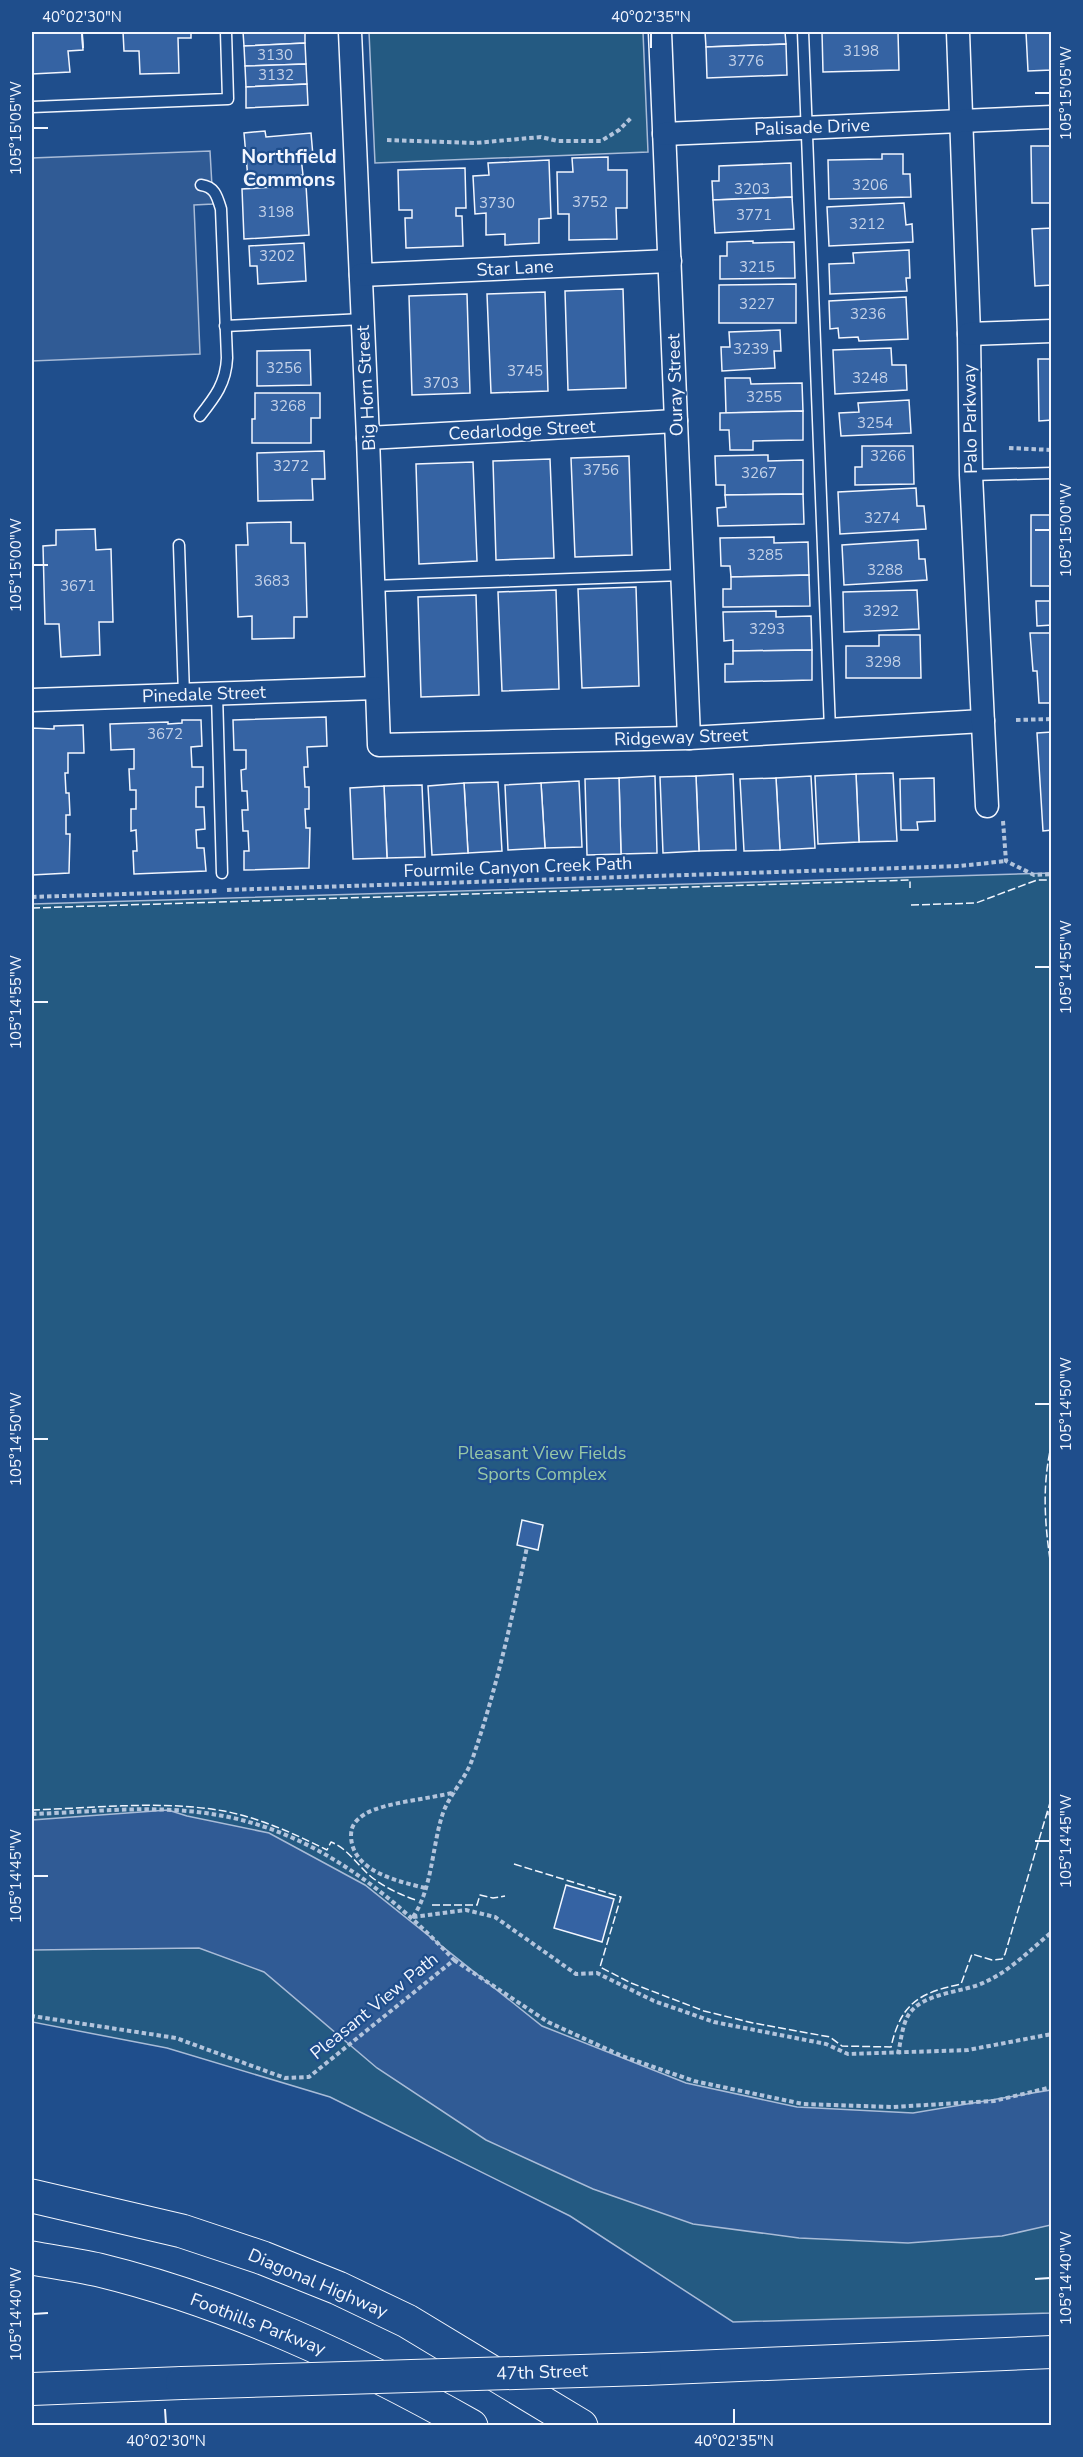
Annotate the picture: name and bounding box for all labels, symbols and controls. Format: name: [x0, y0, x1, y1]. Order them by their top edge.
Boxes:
text: 40°02'30"N: [42, 7, 122, 27]
text: 40°02'35"N: [611, 7, 691, 27]
house number: 3198: [843, 41, 879, 61]
house number: 3130: [257, 45, 293, 65]
text: 105°15'05"W: [1056, 45, 1076, 140]
house number: 3776: [728, 51, 764, 71]
house number: 3132: [258, 65, 294, 85]
text: 105°15'05"W: [6, 80, 26, 175]
street label: Palisade Drive: [754, 113, 870, 141]
district label: Northfield Commons: [241, 143, 337, 193]
house number: 3206: [852, 175, 888, 195]
house number: 3203: [734, 179, 770, 199]
house number: 3752: [572, 192, 608, 212]
house number: 3730: [479, 193, 515, 213]
house number: 3198: [258, 202, 294, 222]
house number: 3771: [736, 205, 772, 225]
house number: 3212: [849, 214, 885, 234]
house number: 3202: [259, 246, 295, 266]
street label: Star Lane: [476, 254, 554, 282]
house number: 3215: [739, 257, 775, 277]
house number: 3227: [739, 294, 775, 314]
house number: 3236: [850, 304, 886, 324]
street label: Big Horn Street: [351, 324, 381, 451]
street label: Ouray Street: [661, 333, 689, 437]
house number: 3239: [733, 339, 769, 359]
house number: 3256: [266, 358, 302, 378]
house number: 3745: [507, 361, 543, 381]
street label: Palo Parkway: [957, 363, 983, 474]
house number: 3248: [852, 368, 888, 388]
house number: 3703: [423, 373, 459, 393]
house number: 3255: [746, 387, 782, 407]
house number: 3268: [270, 396, 306, 416]
house number: 3254: [857, 413, 893, 433]
street label: Cedarlodge Street: [448, 414, 597, 446]
house number: 3266: [870, 446, 906, 466]
house number: 3272: [273, 456, 309, 476]
house number: 3756: [583, 460, 619, 480]
house number: 3267: [741, 463, 777, 483]
text: 105°15'00"W: [1056, 482, 1076, 577]
house number: 3274: [864, 508, 900, 528]
text: 105°15'00"W: [6, 517, 26, 612]
house number: 3285: [747, 545, 783, 565]
house number: 3288: [867, 560, 903, 580]
house number: 3683: [254, 571, 290, 591]
house number: 3671: [60, 576, 96, 596]
house number: 3292: [863, 601, 899, 621]
house number: 3293: [749, 619, 785, 639]
house number: 3298: [865, 652, 901, 672]
street label: Pinedale Street: [142, 680, 267, 708]
street label: Ridgeway Street: [614, 723, 749, 751]
house number: 3672: [147, 724, 183, 744]
street label: Fourmile Canyon Creek Path: [403, 851, 633, 883]
text: 105°14'55"W: [1056, 919, 1076, 1014]
text: 105°14'55"W: [6, 954, 26, 1049]
text: 105°14'50"W: [1056, 1356, 1076, 1451]
text: 105°14'50"W: [6, 1391, 26, 1486]
park label: Pleasant View Fields Sports Complex: [458, 1441, 626, 1486]
text: 105°14'45"W: [1056, 1793, 1076, 1888]
text: 105°14'45"W: [6, 1828, 26, 1923]
street label: Pleasant View Path: [305, 1947, 443, 2065]
text: 105°14'40"W: [1056, 2230, 1076, 2325]
street label: Diagonal Highway: [244, 2243, 392, 2324]
text: 105°14'40"W: [6, 2266, 26, 2361]
street label: Foothills Parkway: [187, 2287, 330, 2361]
street label: 47th Street: [496, 2358, 589, 2386]
text: 40°02'30"N: [126, 2431, 206, 2451]
text: 40°02'35"N: [694, 2431, 774, 2451]

